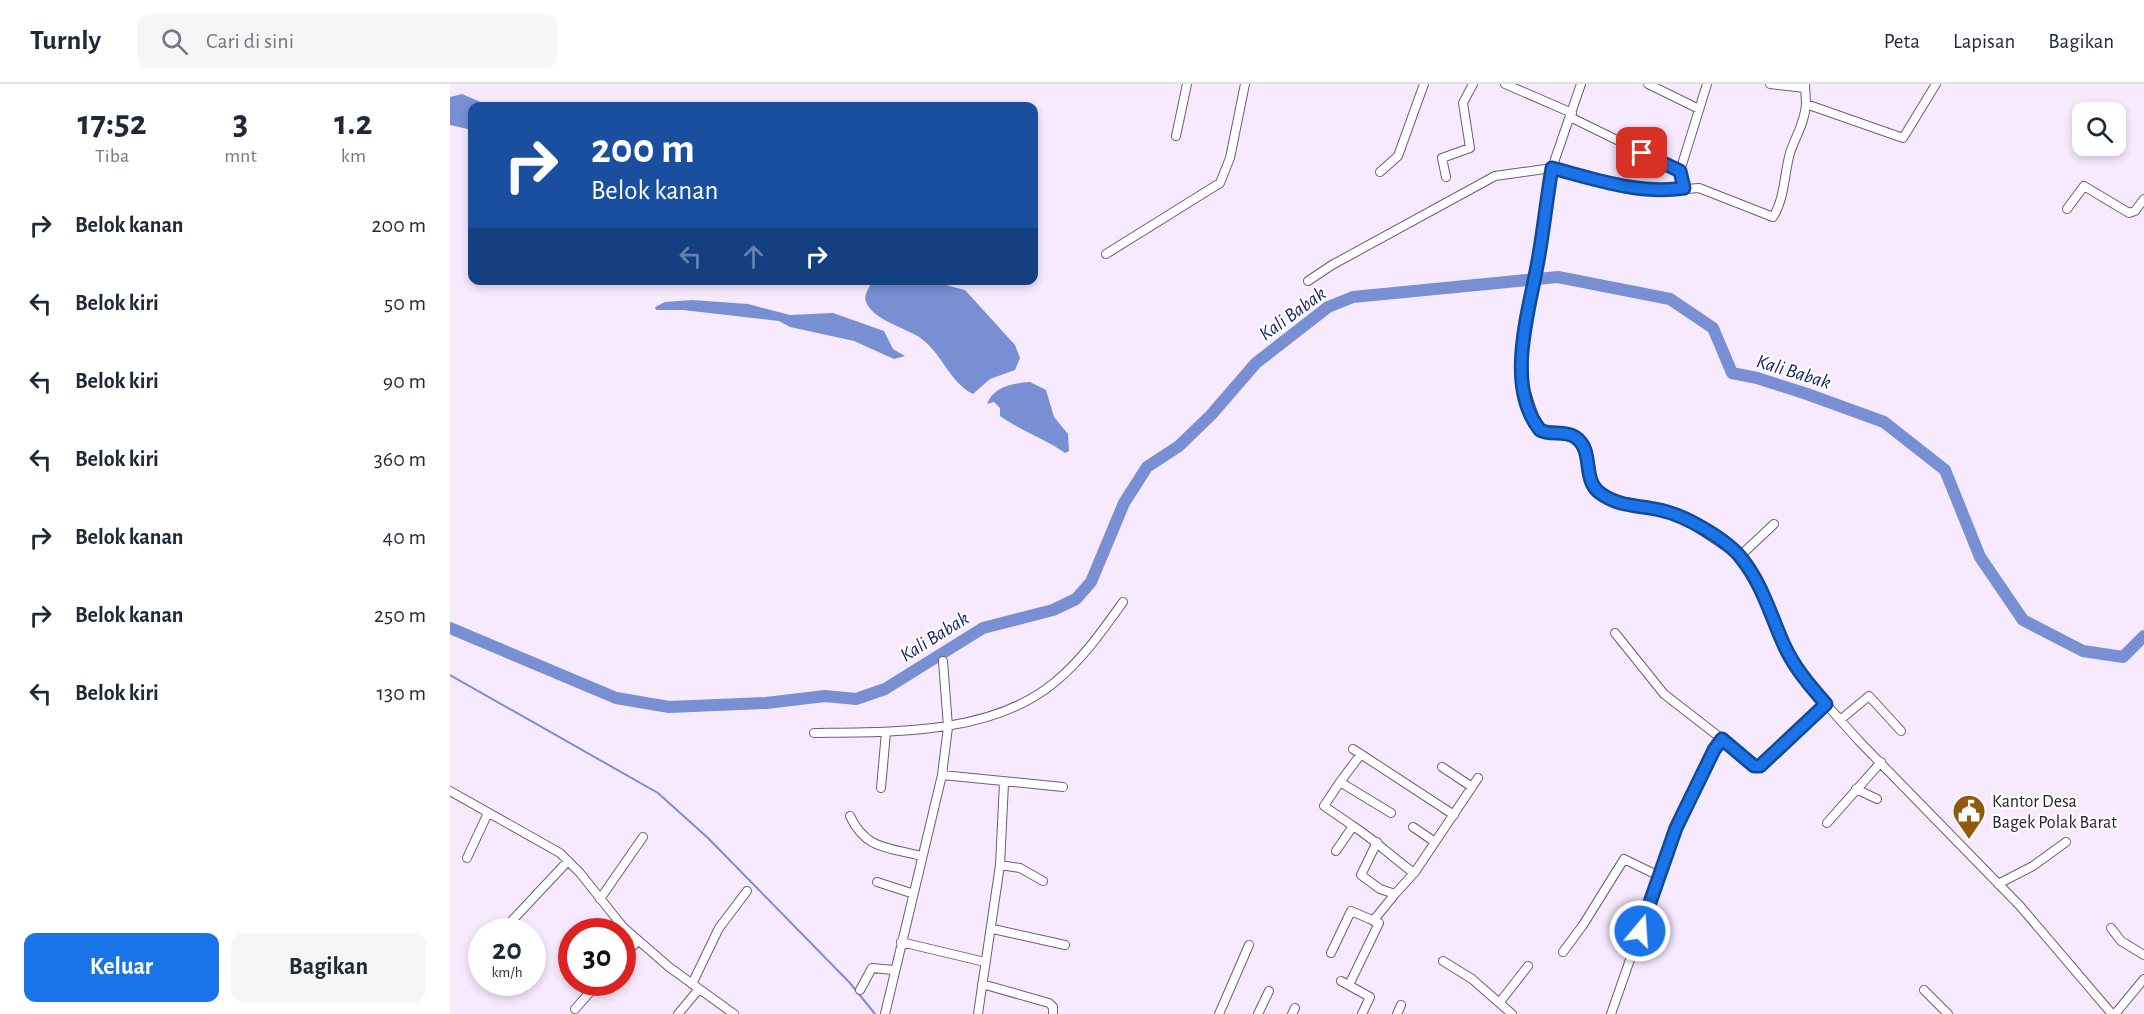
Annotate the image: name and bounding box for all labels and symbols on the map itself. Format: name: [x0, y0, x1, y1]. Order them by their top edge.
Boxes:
pin: [1616, 127, 1667, 178]
water label: Kali Babak: [1256, 283, 1329, 344]
water label: Kali Babak: [1754, 351, 1833, 393]
water label: Kali Babak: [897, 608, 972, 666]
public building icon: Kantor Desa Bagek Polak Barat: [1951, 793, 1987, 840]
place label: Kantor Desa Bagek Polak Barat: [1992, 793, 2117, 832]
position arrow: [1608, 899, 1672, 963]
speed limit sign: 30: [558, 918, 636, 996]

